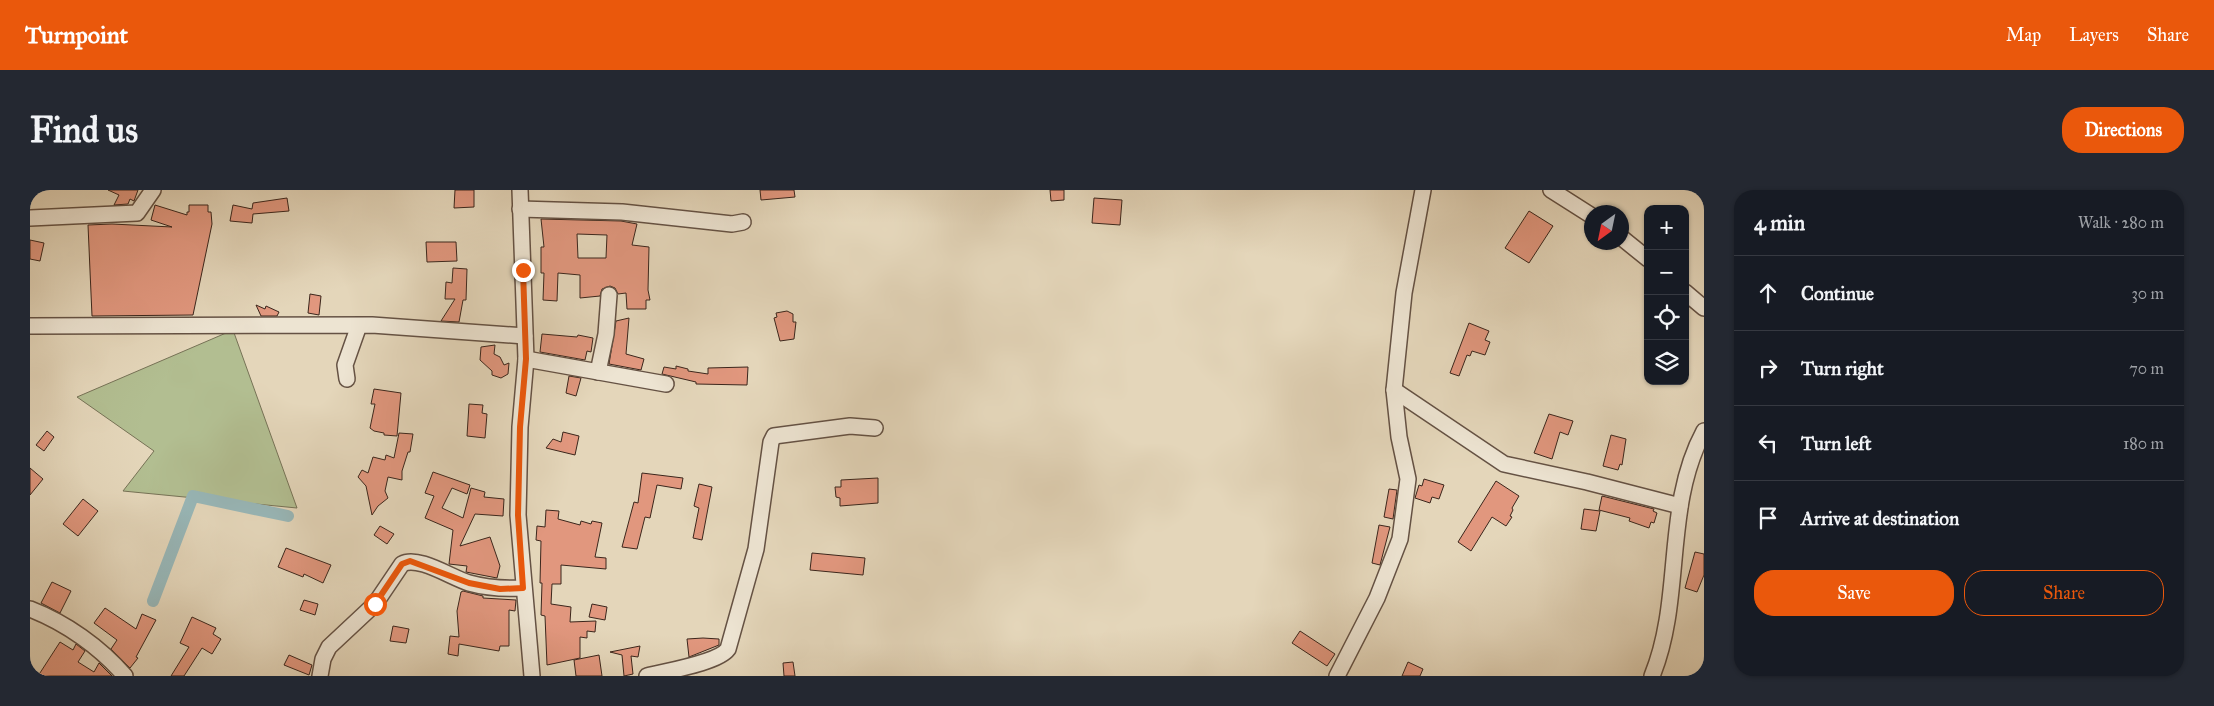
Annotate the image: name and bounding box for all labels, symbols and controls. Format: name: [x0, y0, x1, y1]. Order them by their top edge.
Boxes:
text: Turnpoint: [25, 20, 128, 50]
text: Map: [2006, 24, 2041, 46]
text: Layers: [2069, 24, 2119, 46]
text: Share: [2147, 24, 2189, 46]
button: Directions: [2062, 107, 2184, 153]
text: Find us: [30, 109, 138, 152]
north arrow: [1584, 205, 1629, 250]
map controls: [1644, 205, 1689, 385]
button: +: [1644, 205, 1689, 250]
text: 4 min: [1754, 210, 1805, 236]
text: Walk · 280 m: [2078, 213, 2164, 232]
button: −: [1644, 250, 1689, 295]
route end: [512, 259, 535, 282]
icon: ahead: [1754, 279, 1782, 307]
text: Continue: [1801, 282, 1874, 305]
text: 30 m: [2131, 284, 2164, 303]
button: locate: [1644, 295, 1689, 340]
button: layers: [1644, 340, 1689, 385]
icon: right: [1754, 354, 1782, 382]
text: Turn right: [1801, 357, 1884, 380]
text: 70 m: [2129, 359, 2164, 378]
icon: left: [1754, 429, 1782, 457]
text: Turn left: [1801, 432, 1871, 455]
text: 180 m: [2123, 434, 2164, 453]
icon: arrive: [1754, 504, 1782, 532]
text: Arrive at destination: [1801, 507, 1959, 530]
button: Save: [1754, 570, 1954, 616]
button: Share: [1964, 570, 2164, 616]
route start: [364, 593, 387, 616]

